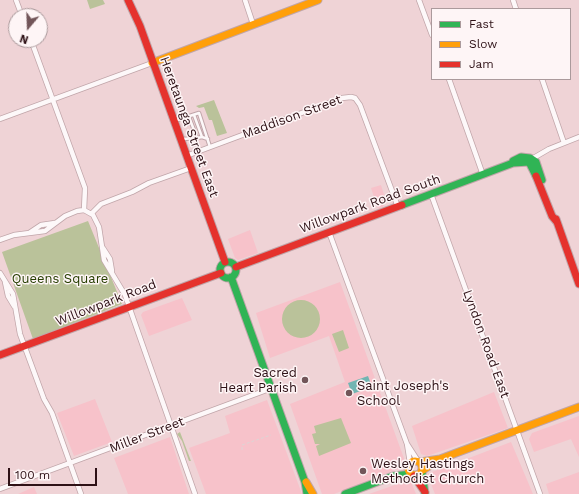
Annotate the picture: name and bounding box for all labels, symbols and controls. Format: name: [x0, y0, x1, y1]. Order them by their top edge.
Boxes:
north arrow: [8, 8, 48, 48]
legend: [431, 8, 571, 80]
text: Fast: [469, 17, 494, 31]
text: N: [18, 31, 30, 46]
text: Slow: [469, 37, 497, 51]
street label: Heretaunga Street East: [156, 55, 222, 199]
text: Jam: [469, 57, 494, 71]
street label: Maddison Street: [240, 92, 344, 142]
street label: Willowpark Road South: [297, 171, 443, 237]
park label: Queens Square: [12, 271, 108, 287]
street label: Willowpark Road: [53, 277, 159, 329]
street label: Lyndon Road East: [459, 288, 513, 400]
place label: Sacred Heart Parish: [219, 365, 297, 396]
marker: Sacred Heart Parish: [300, 375, 310, 385]
place label: Saint Joseph's School: [357, 378, 449, 409]
marker: Saint Joseph's School: [344, 388, 354, 398]
street label: Miller Street: [107, 414, 187, 456]
place label: Wesley Hastings Methodist Church: [371, 456, 484, 487]
scale bar: [10, 460, 99, 486]
marker: Wesley Hastings Methodist Church: [358, 466, 368, 476]
text: 100 m: [15, 468, 50, 482]

